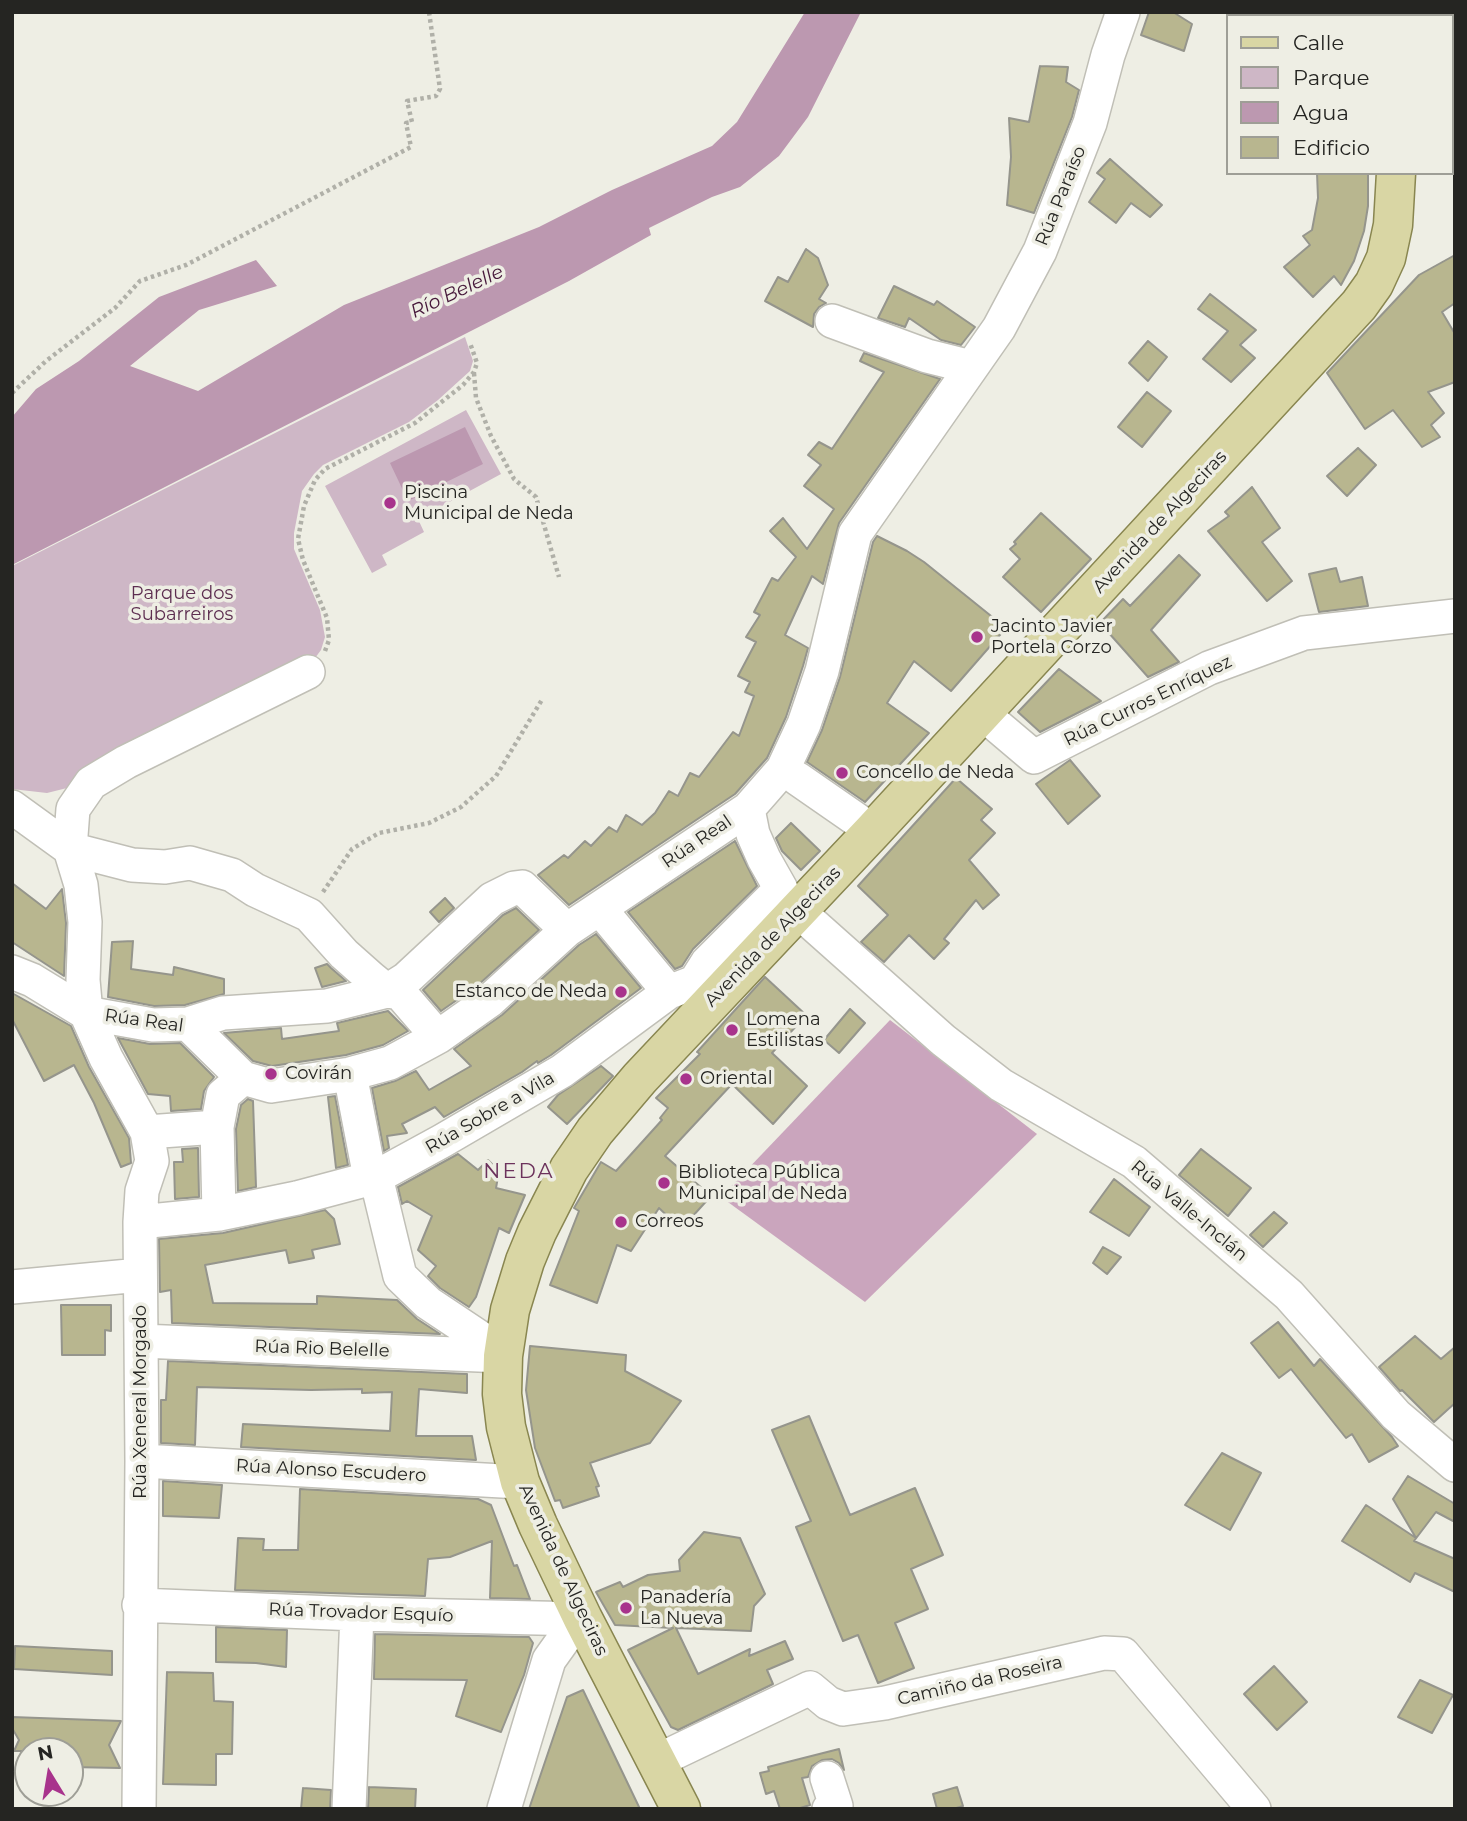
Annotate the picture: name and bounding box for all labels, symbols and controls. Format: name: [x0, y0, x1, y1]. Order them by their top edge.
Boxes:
legend: [1226, 14, 1453, 175]
text: Calle: [1293, 30, 1344, 55]
text: Parque: [1293, 65, 1369, 90]
text: Agua: [1293, 100, 1349, 125]
text: Edificio: [1293, 135, 1370, 160]
street label: Rúa Paraíso: [1031, 143, 1091, 249]
water label: Río Belelle: [407, 261, 507, 323]
street label: Avenida de Algeciras: [1088, 446, 1232, 598]
place label: Piscina Municipal de Neda: [404, 482, 574, 524]
marker: Piscina Municipal de Neda: [382, 495, 398, 511]
park label: Parque dos Subarreiros: [131, 583, 233, 626]
place label: Jacinto Javier Portela Corzo: [991, 616, 1113, 658]
marker: Jacinto Javier Portela Corzo: [969, 629, 985, 645]
street label: Rúa Curros Enríquez: [1060, 651, 1236, 751]
place label: Concello de Neda: [856, 762, 1014, 784]
marker: Concello de Neda: [834, 765, 850, 781]
street label: Rúa Real: [658, 811, 736, 873]
street label: Avenida de Algeciras: [700, 862, 846, 1012]
place label: Estanco de Neda: [454, 981, 607, 1003]
marker: Estanco de Neda: [613, 984, 629, 1000]
street label: Rúa Real: [103, 1005, 185, 1037]
place label: Lomena Estilistas: [746, 1009, 824, 1052]
marker: Lomena Estilistas: [724, 1022, 740, 1038]
place label: Covirán: [285, 1063, 352, 1085]
marker: Covirán: [263, 1066, 279, 1082]
street label: Rúa Sobre a Vila: [422, 1067, 558, 1159]
place label: Oriental: [700, 1068, 772, 1090]
marker: Oriental: [678, 1071, 694, 1087]
street label: Rúa Valle-Inclán: [1126, 1156, 1252, 1266]
district label: NEDA: [484, 1159, 554, 1185]
place label: Biblioteca Pública Municipal de Neda: [678, 1162, 848, 1204]
marker: Biblioteca Pública Municipal de Neda: [656, 1175, 672, 1191]
place label: Correos: [635, 1211, 704, 1233]
marker: Correos: [613, 1214, 629, 1230]
street label: Rúa Xeneral Morgado: [130, 1305, 152, 1499]
street label: Rúa Rio Belelle: [254, 1336, 390, 1362]
street label: Rúa Alonso Escudero: [235, 1455, 427, 1487]
street label: Avenida de Algeciras: [514, 1481, 612, 1659]
place label: Panadería La Nueva: [640, 1587, 732, 1630]
street label: Rúa Trovador Esquío: [268, 1599, 454, 1627]
marker: Panadería La Nueva: [618, 1600, 634, 1616]
street label: Camiño da Roseira: [895, 1651, 1065, 1711]
north arrow: [14, 1737, 84, 1807]
text: N: [36, 1740, 55, 1766]

